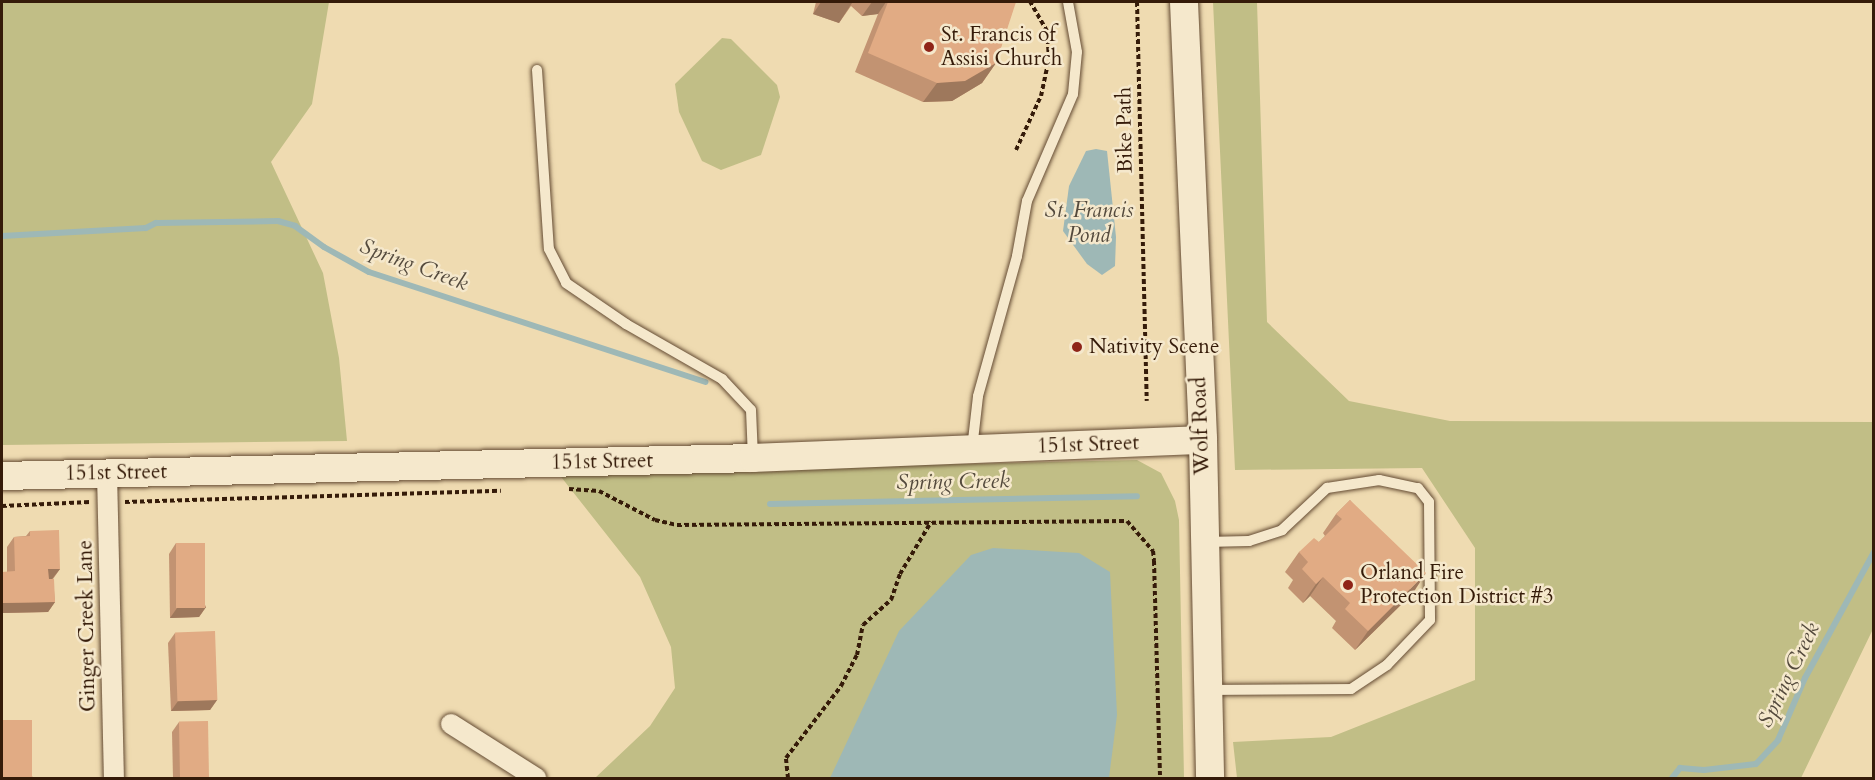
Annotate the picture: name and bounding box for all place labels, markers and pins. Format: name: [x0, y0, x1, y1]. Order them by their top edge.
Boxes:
place label: St. Francis of Assisi Church: [941, 22, 1062, 72]
marker: St. Francis of Assisi Church: [922, 40, 936, 54]
place label: Nativity Scene: [1089, 334, 1220, 360]
marker: Nativity Scene: [1070, 340, 1084, 354]
place label: Orland Fire Protection District #3: [1360, 560, 1554, 610]
marker: Orland Fire Protection District #3: [1341, 578, 1355, 592]

